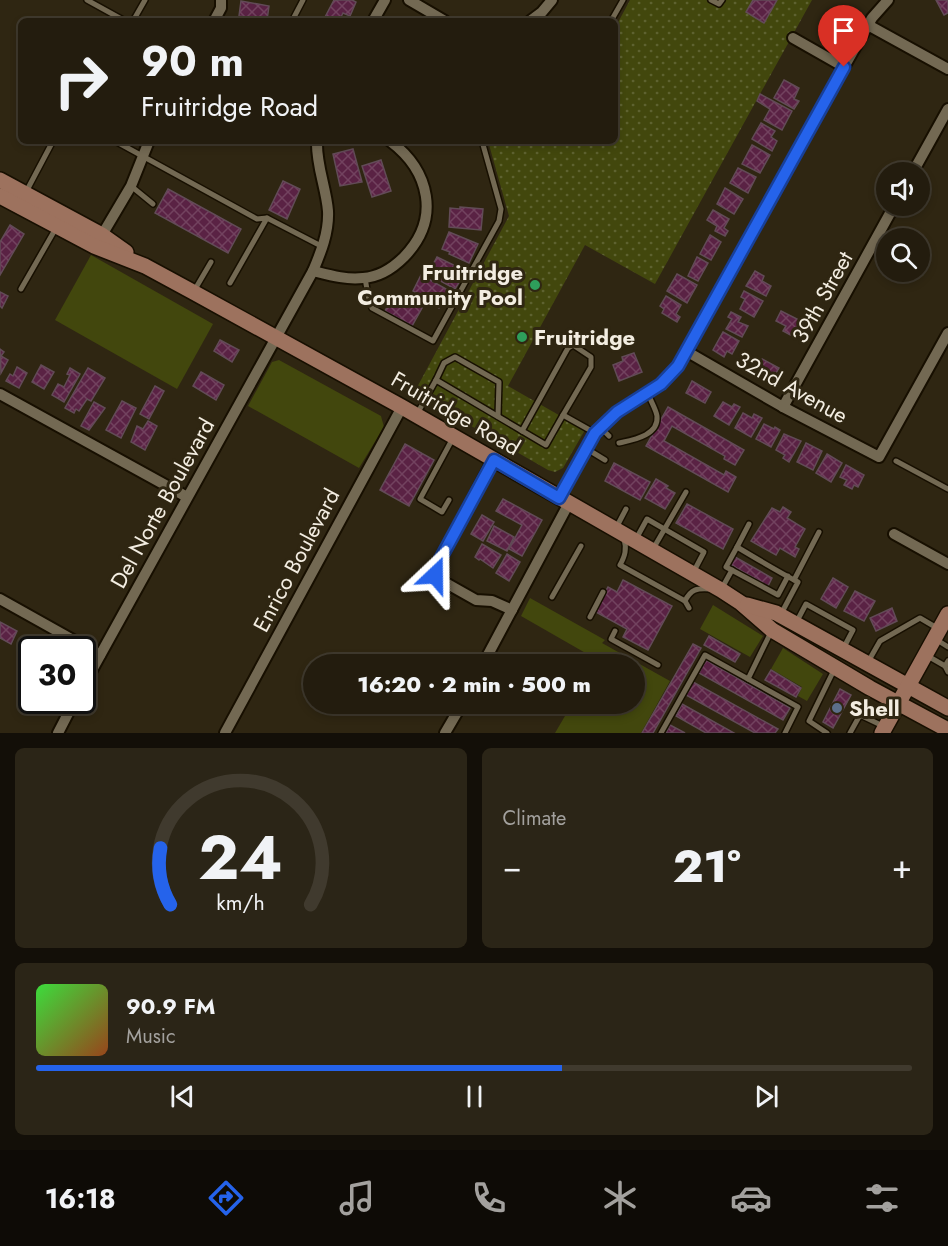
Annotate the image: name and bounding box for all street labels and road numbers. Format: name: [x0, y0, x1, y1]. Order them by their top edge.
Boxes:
street label: 39th Street: [784, 245, 861, 349]
street label: 32nd Avenue: [730, 343, 854, 431]
street label: Fruitridge Road: [385, 363, 527, 463]
street label: Del Norte Boulevard: [102, 412, 222, 594]
street label: Enrico Boulevard: [245, 483, 347, 637]

